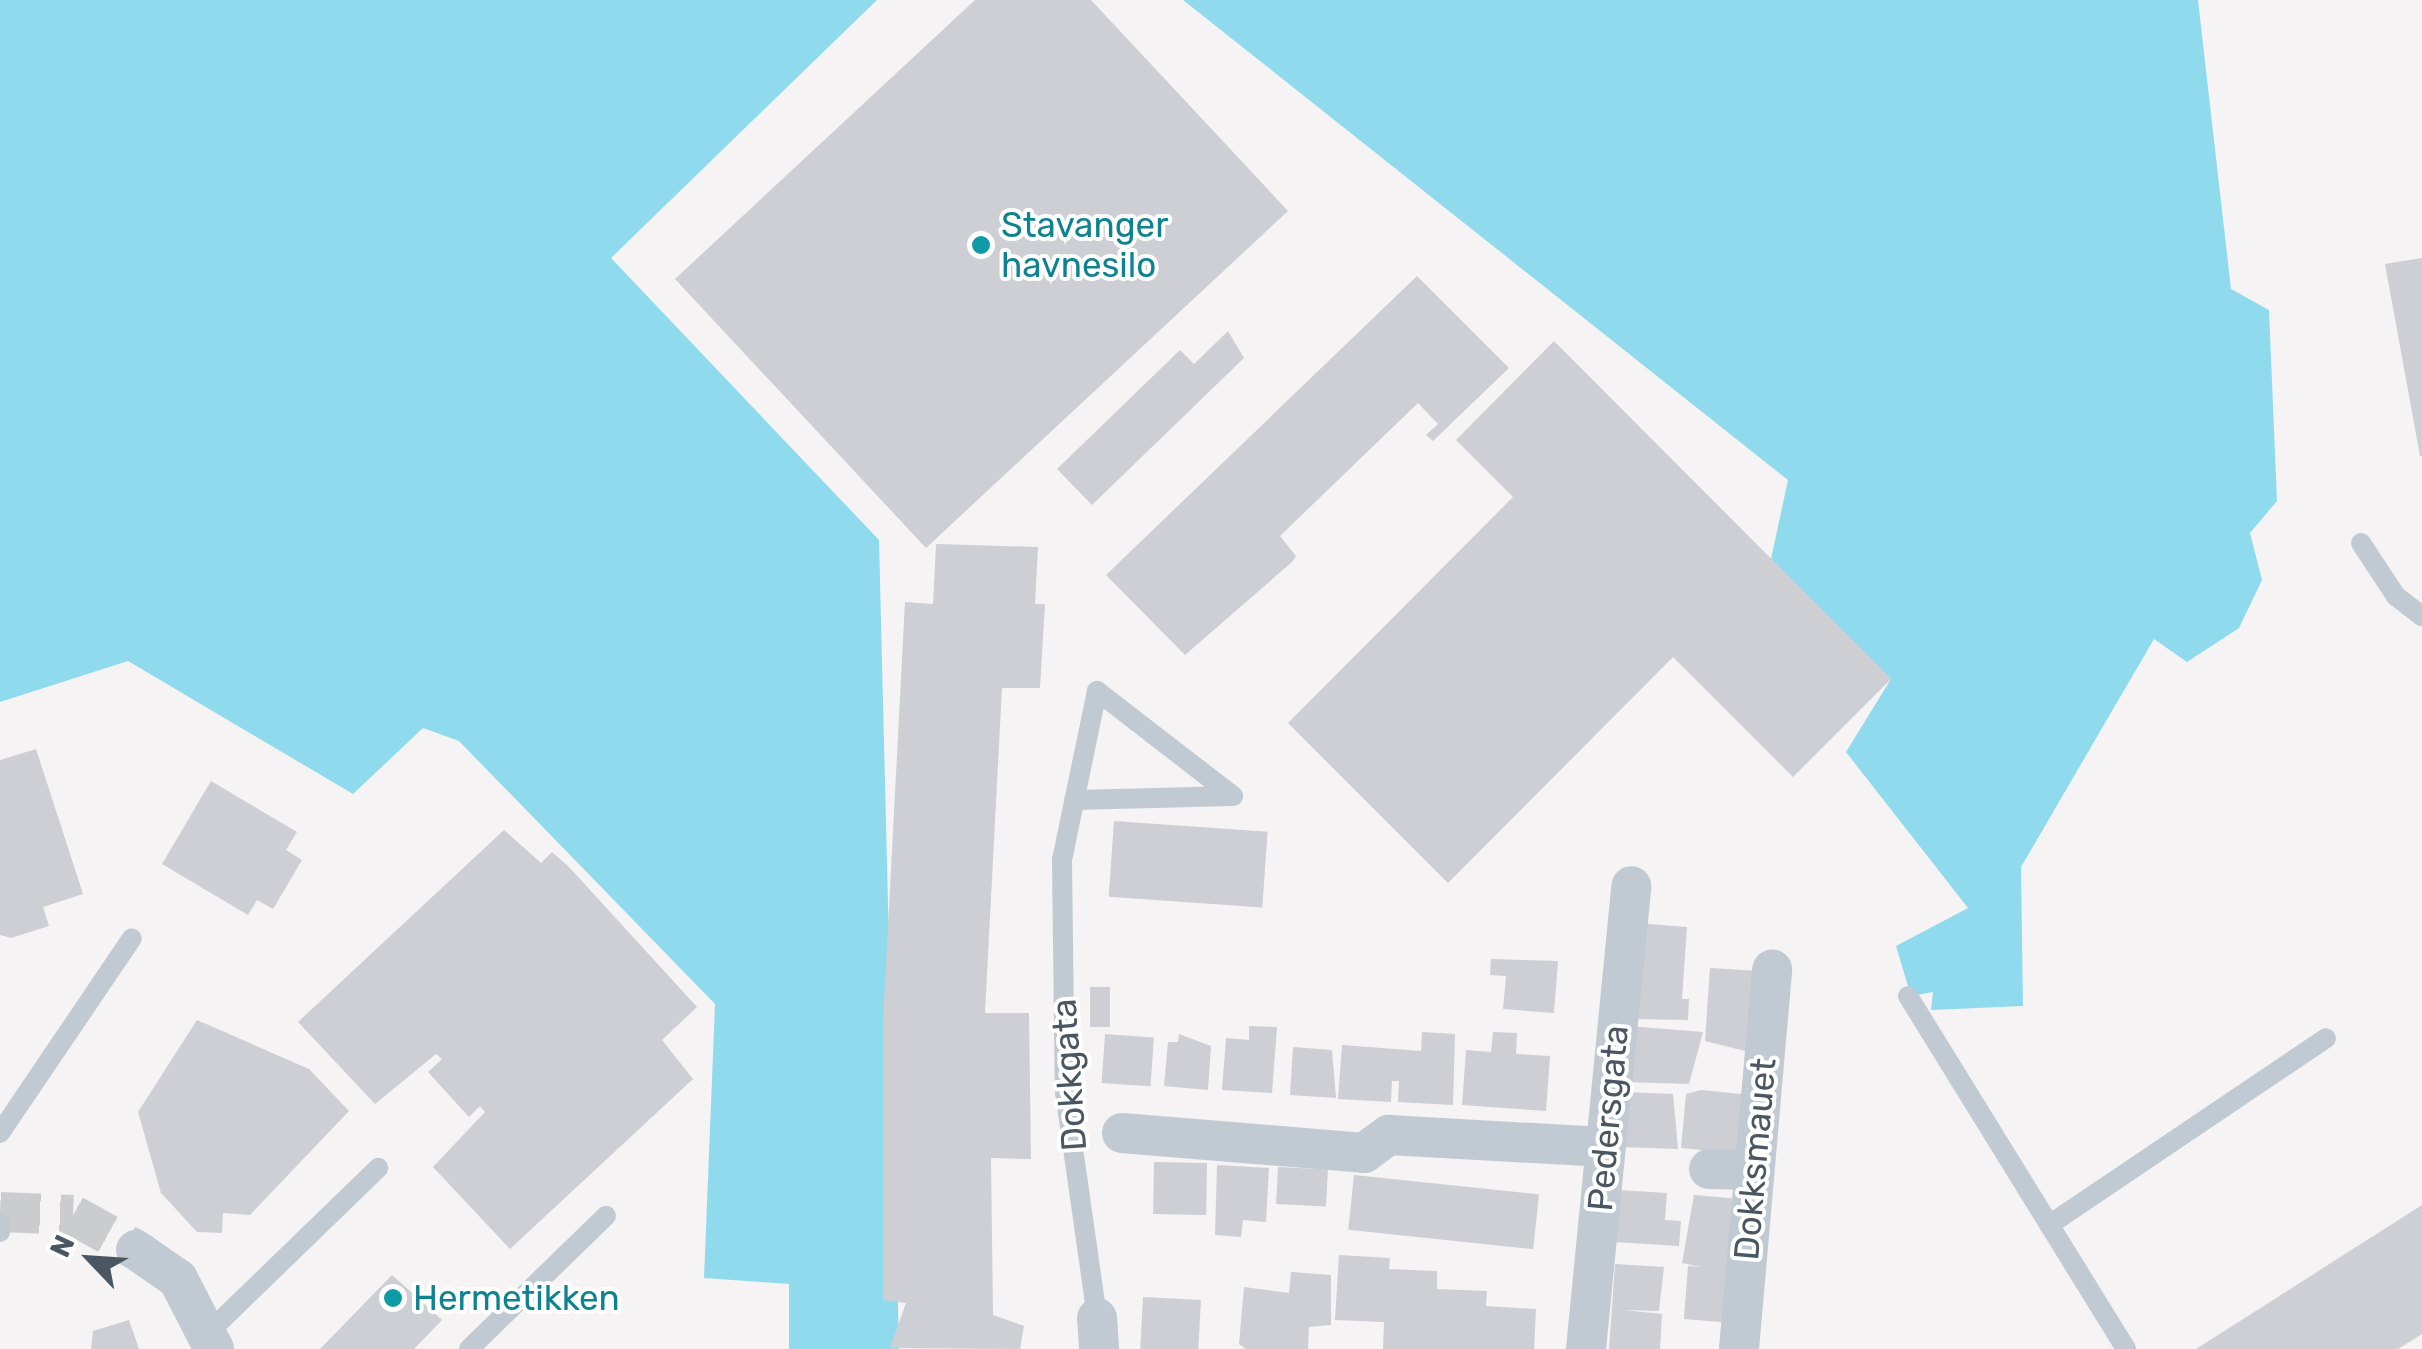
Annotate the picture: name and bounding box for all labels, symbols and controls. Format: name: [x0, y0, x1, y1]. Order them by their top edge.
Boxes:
place label: Stavanger havnesilo: [1001, 204, 1168, 286]
marker: Stavanger havnesilo: [970, 234, 992, 256]
street label: Dokkgata: [1043, 997, 1095, 1153]
street label: Pedersgata: [1579, 1023, 1637, 1213]
street label: Dokksmauet: [1725, 1056, 1785, 1262]
north arrow: [40, 1209, 140, 1309]
text: N: [43, 1230, 82, 1262]
place label: Hermetikken: [413, 1277, 620, 1319]
marker: Hermetikken: [382, 1287, 404, 1309]

